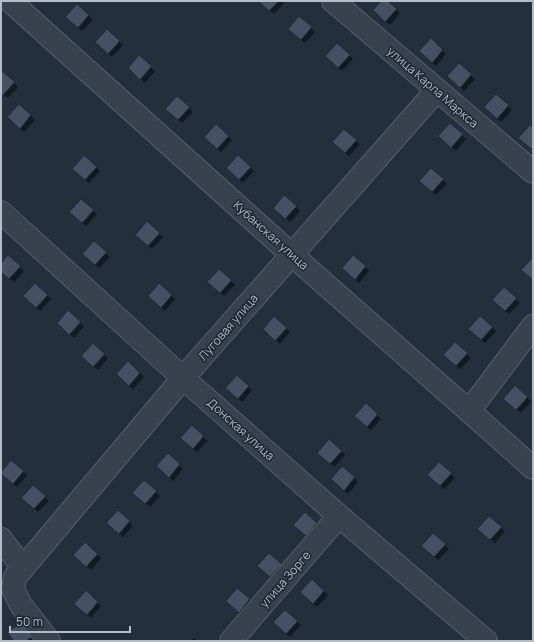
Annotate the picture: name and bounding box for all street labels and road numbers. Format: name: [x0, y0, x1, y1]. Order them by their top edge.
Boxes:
street label: улица Карла Маркса: [384, 42, 482, 132]
street label: Кубанская улица: [230, 197, 312, 273]
street label: Луговая улица: [194, 290, 262, 364]
street label: Донская улица: [204, 394, 278, 464]
street label: улица Зорге: [256, 547, 314, 611]

